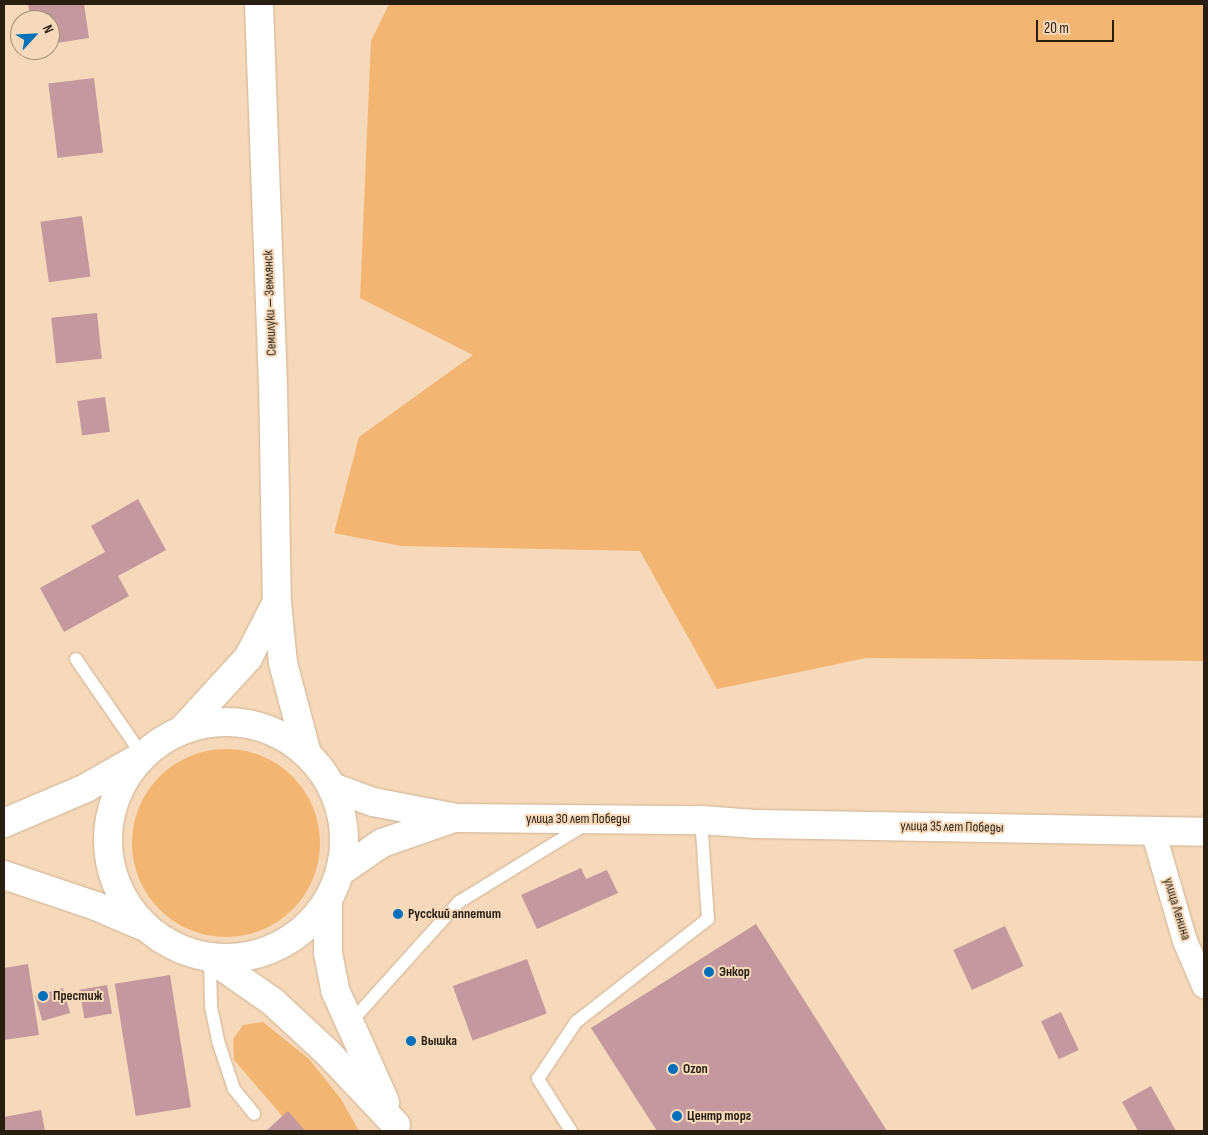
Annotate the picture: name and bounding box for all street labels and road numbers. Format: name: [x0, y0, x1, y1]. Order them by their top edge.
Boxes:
street label: Семилуки — Землянск: [260, 250, 280, 356]
street label: улица 30 лет Победы: [526, 811, 630, 827]
street label: улица 35 лет Победы: [900, 818, 1004, 836]
street label: улица Ленина: [1160, 876, 1194, 942]

